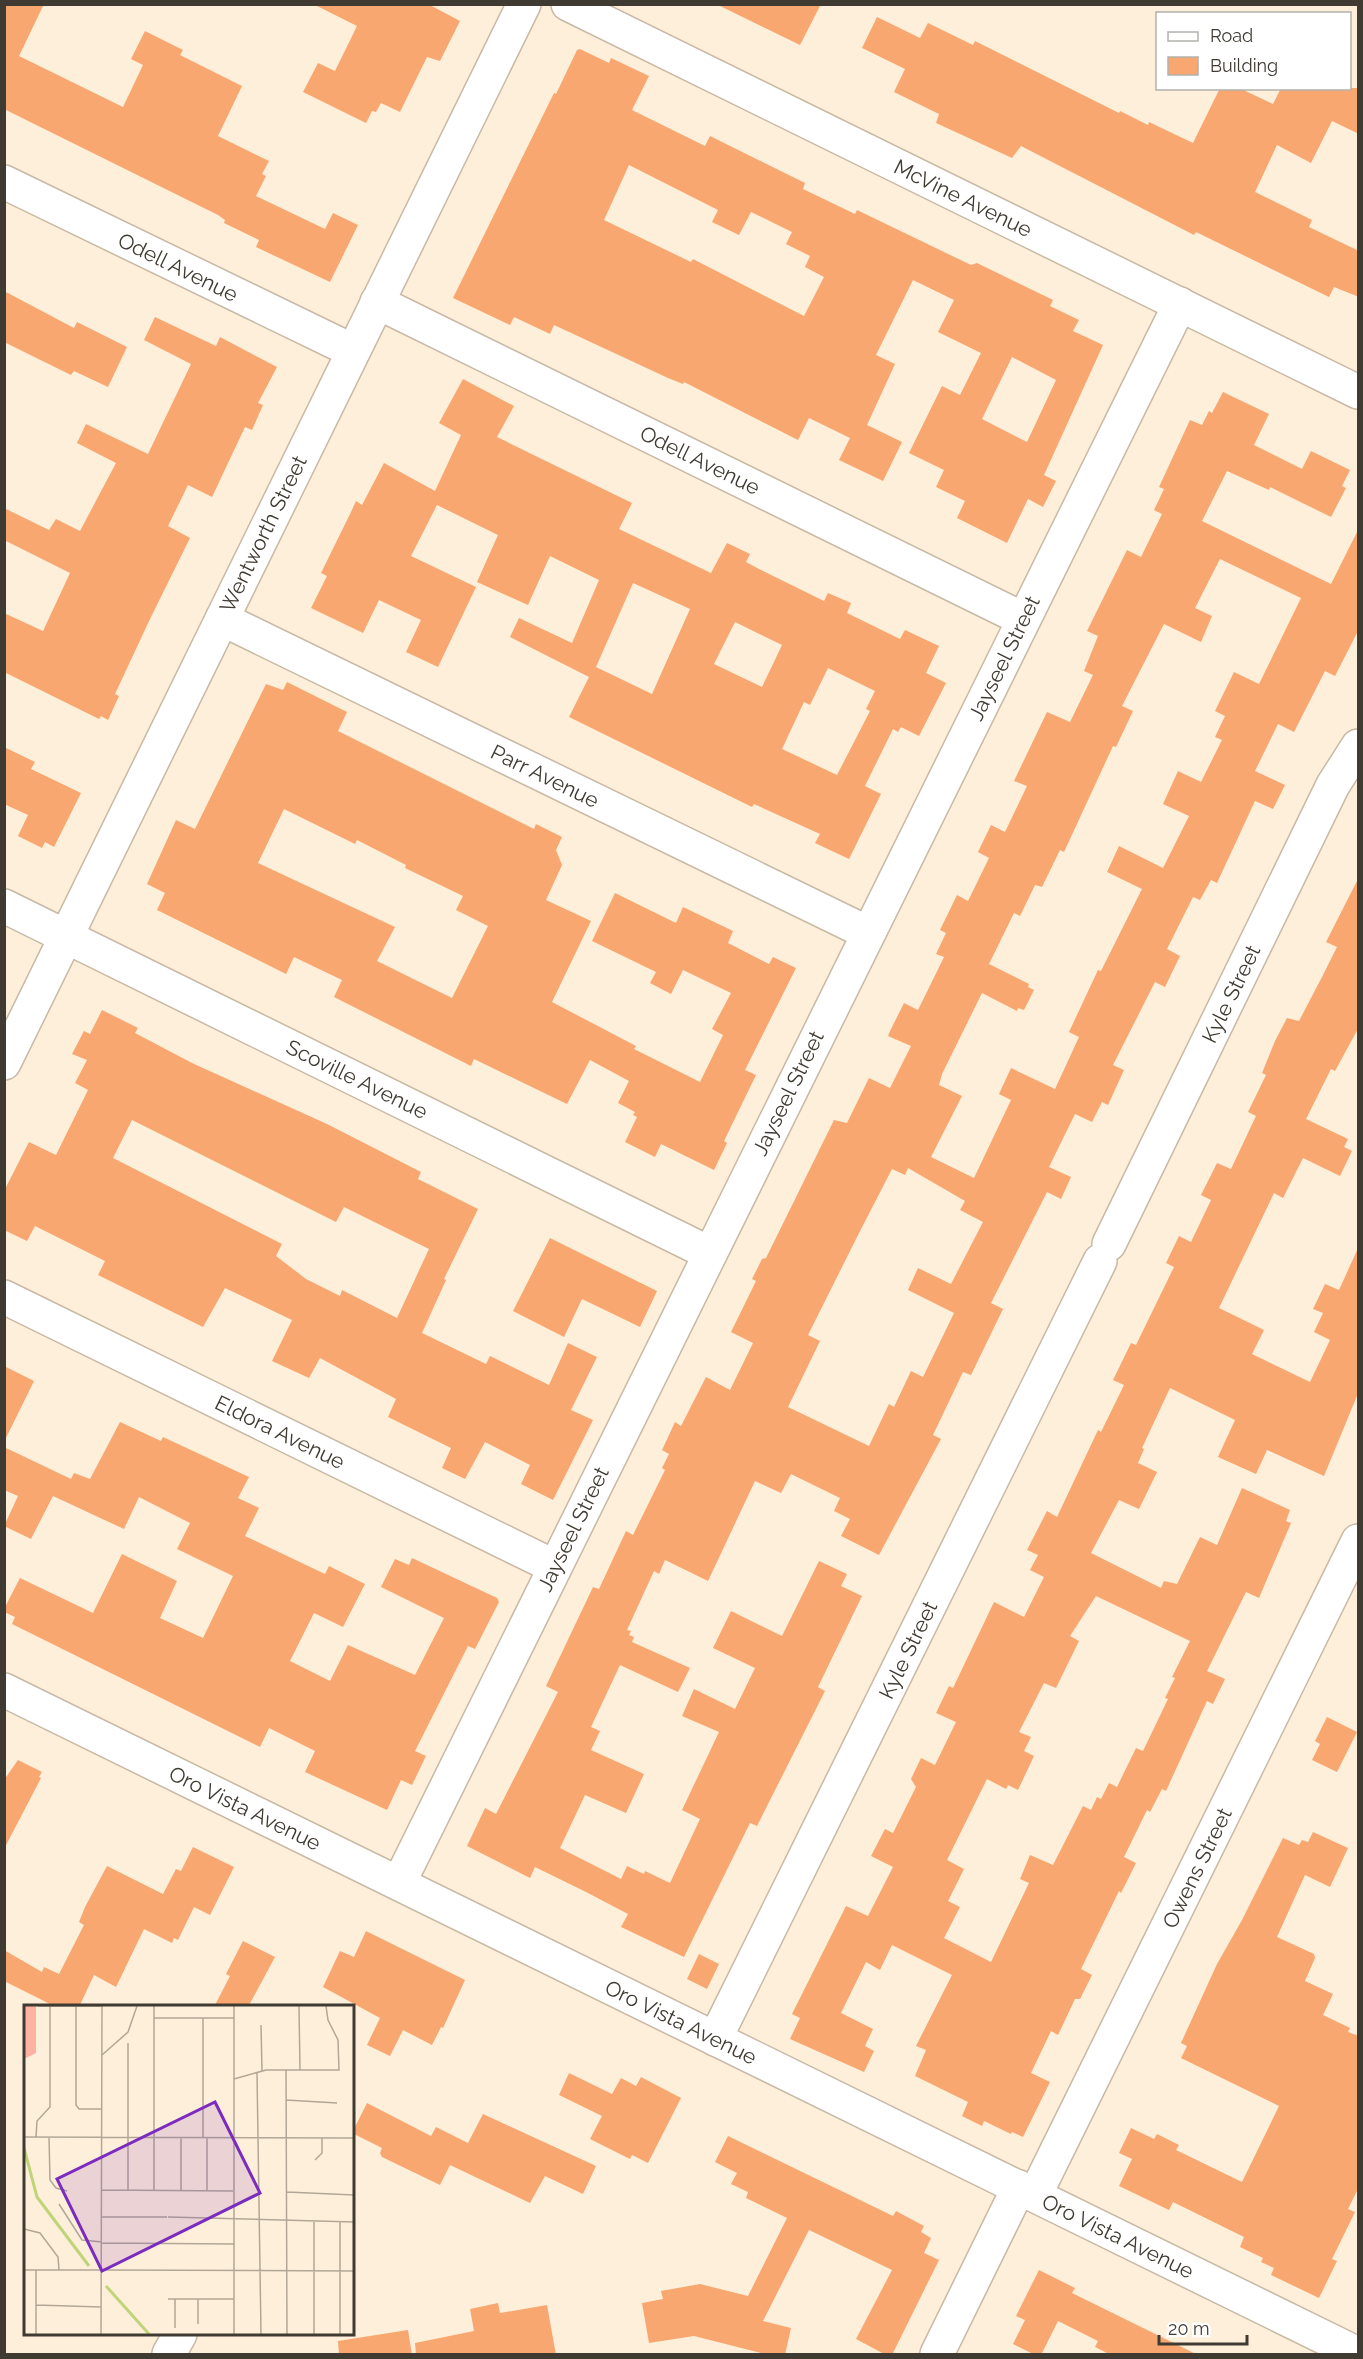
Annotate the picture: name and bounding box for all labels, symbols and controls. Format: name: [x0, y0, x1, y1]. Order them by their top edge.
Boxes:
legend: [1156, 12, 1351, 90]
text: Road: [1210, 25, 1253, 46]
text: Building: [1210, 55, 1278, 76]
street label: McVine Avenue: [890, 154, 1036, 242]
street label: Odell Avenue: [114, 227, 242, 307]
street label: Odell Avenue: [636, 420, 764, 500]
street label: Wentworth Street: [214, 451, 312, 617]
street label: Jayseel Street: [963, 592, 1045, 724]
street label: Parr Avenue: [487, 739, 603, 813]
street label: Kyle Street: [1197, 941, 1265, 1047]
street label: Jayseel Street: [747, 1027, 829, 1159]
street label: Scoville Avenue: [282, 1034, 432, 1124]
street label: Eldora Avenue: [211, 1390, 349, 1474]
street label: Jayseel Street: [532, 1463, 614, 1595]
street label: Kyle Street: [874, 1597, 942, 1703]
street label: Oro Vista Avenue: [165, 1760, 325, 1856]
street label: Owens Street: [1157, 1804, 1237, 1932]
street label: Oro Vista Avenue: [601, 1974, 761, 2070]
inset map: [24, 2005, 354, 2335]
street label: Oro Vista Avenue: [1038, 2188, 1198, 2284]
scale bar: [1159, 2308, 1248, 2346]
text: 20 m: [1168, 2318, 1210, 2339]

